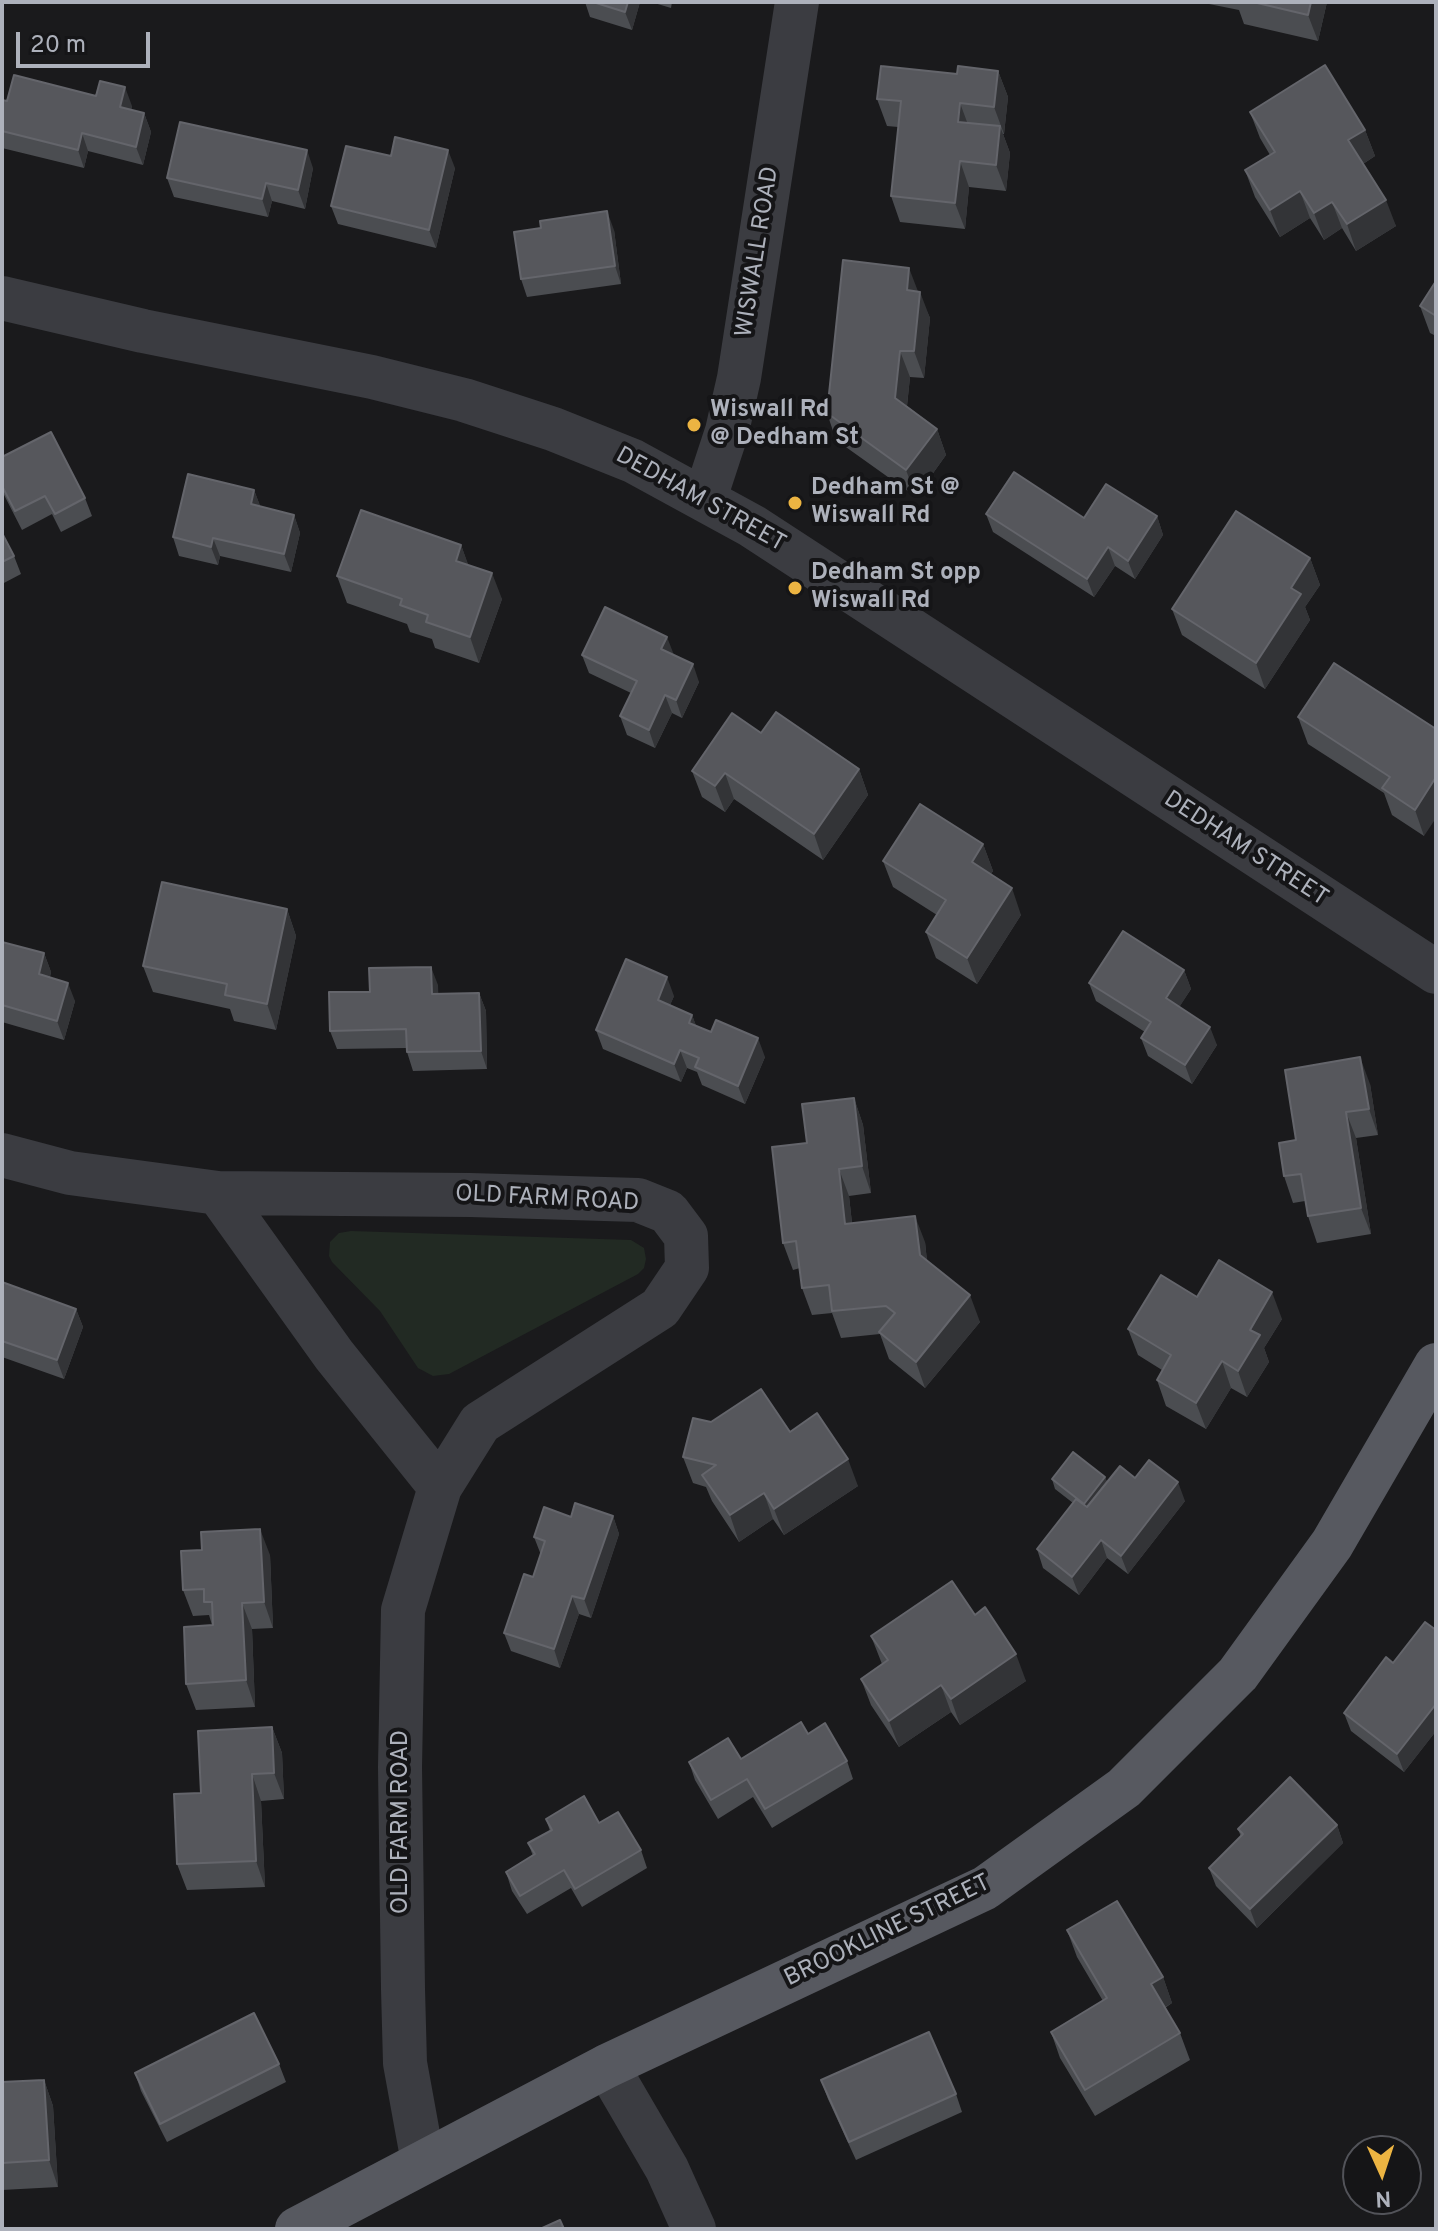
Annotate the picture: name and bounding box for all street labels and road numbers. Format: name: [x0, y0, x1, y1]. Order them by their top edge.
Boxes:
street label: WISWALL ROAD: [731, 165, 787, 339]
street label: DEDHAM STREET: [610, 442, 790, 560]
street label: DEDHAM STREET: [1157, 786, 1333, 914]
street label: OLD FARM ROAD: [454, 1181, 640, 1219]
street label: OLD FARM ROAD: [388, 1730, 416, 1914]
street label: BROOKLINE STREET: [780, 1870, 996, 1994]

